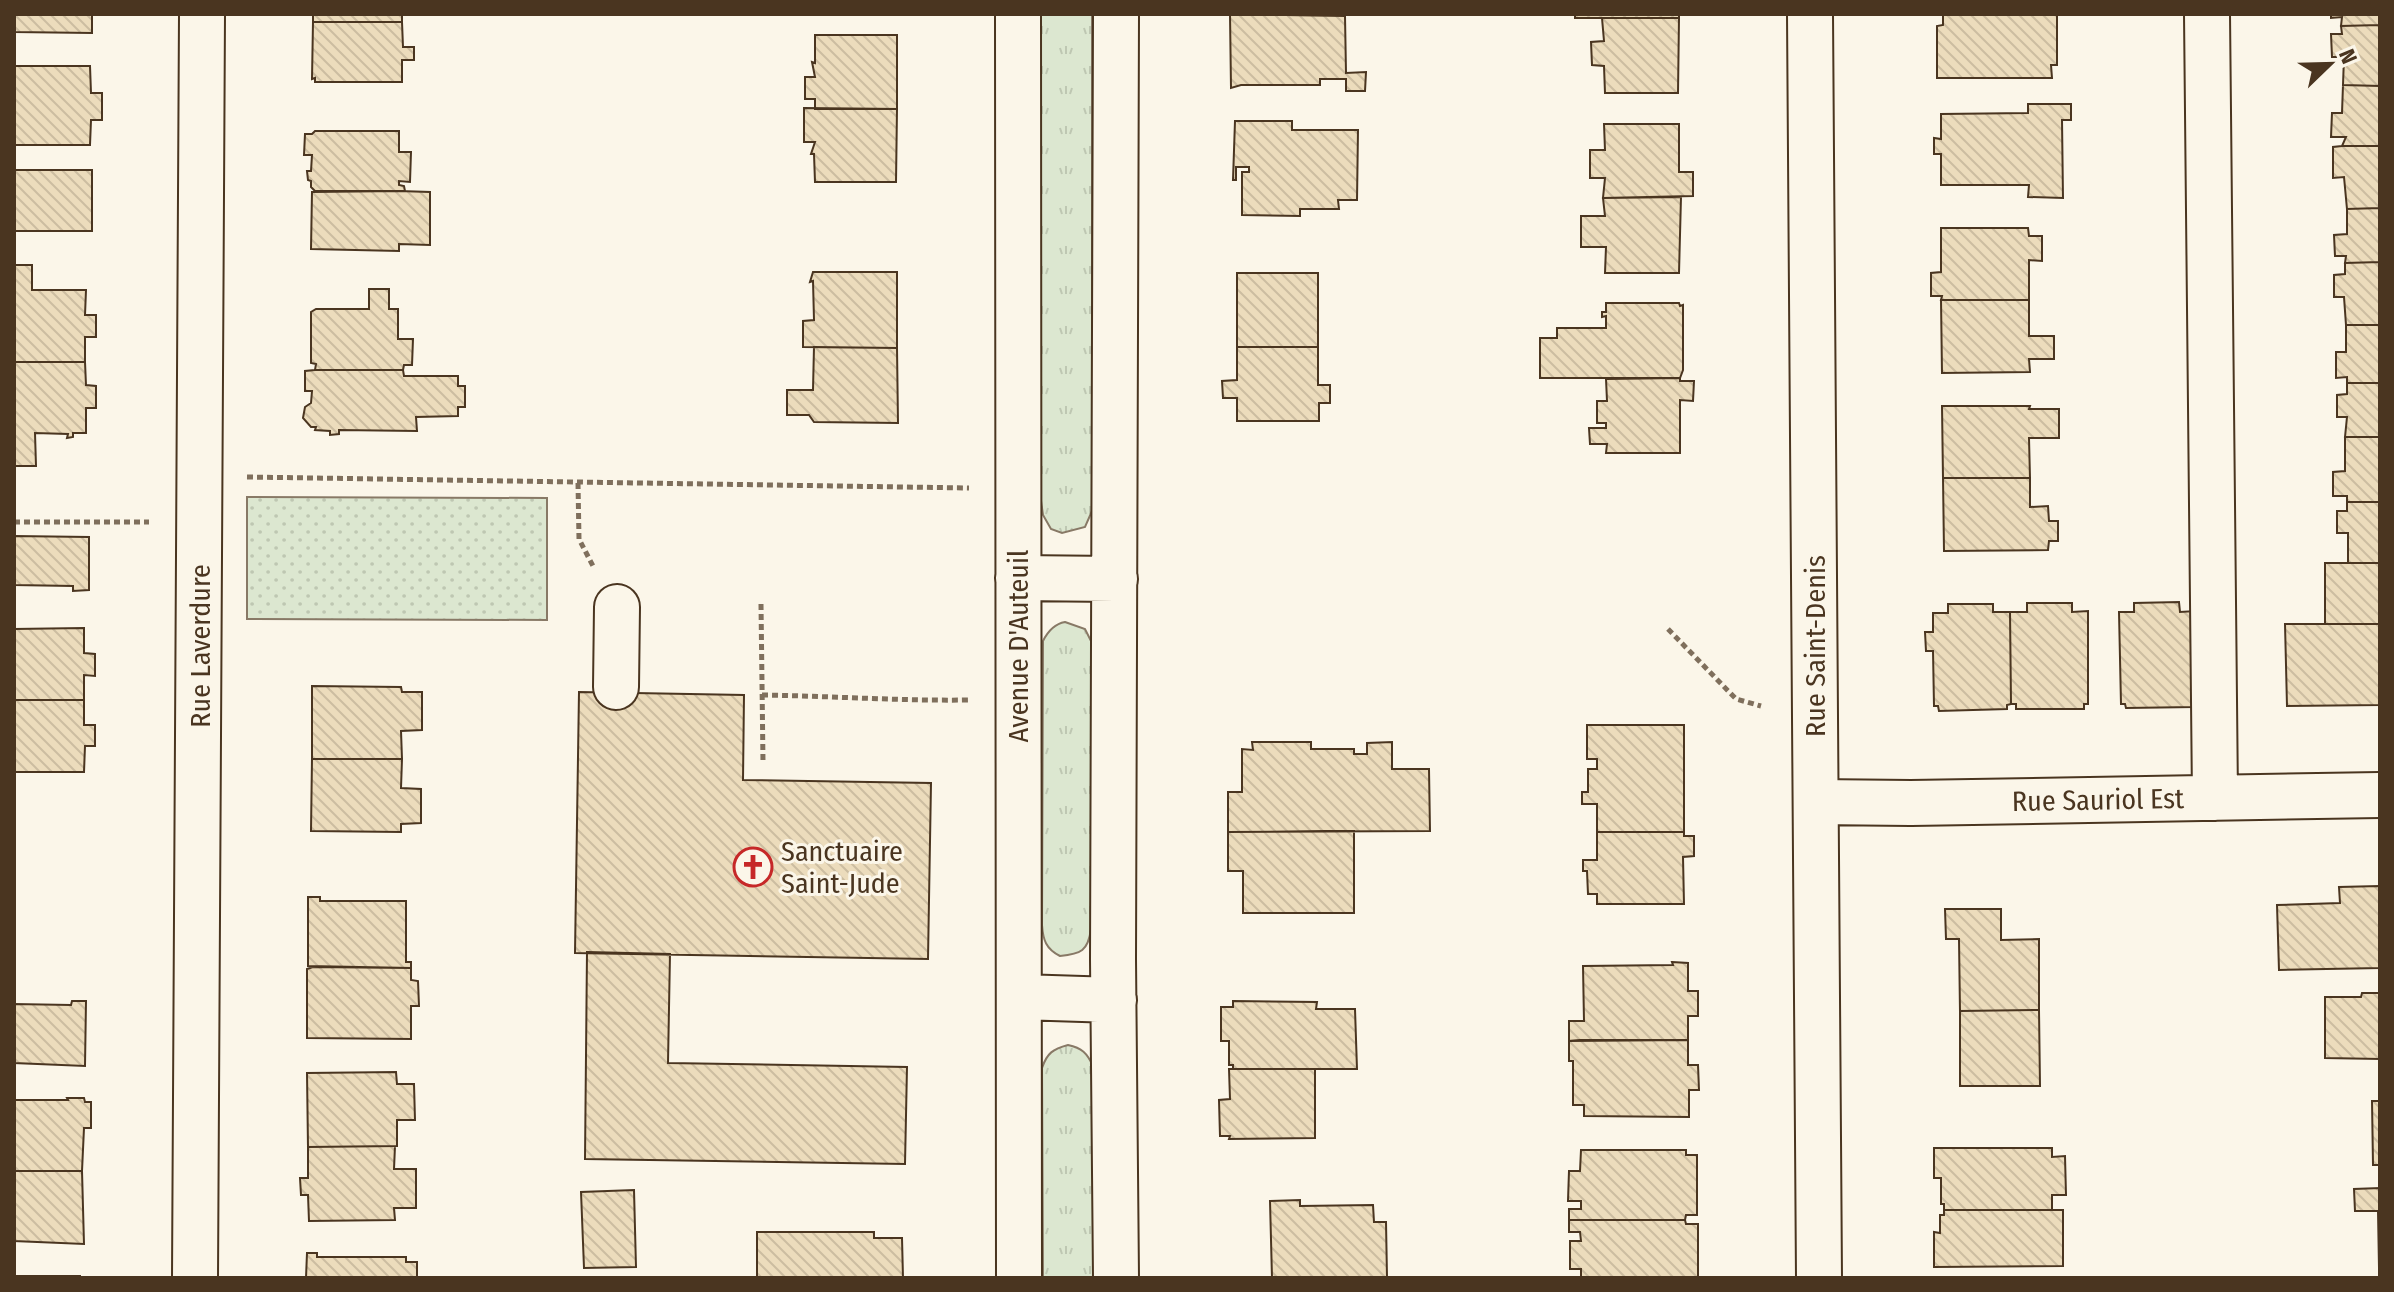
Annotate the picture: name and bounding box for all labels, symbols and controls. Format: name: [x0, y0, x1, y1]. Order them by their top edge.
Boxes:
north arrow: [2290, 24, 2370, 104]
text: N: [2333, 45, 2363, 68]
street label: Avenue D'Auteuil: [1002, 550, 1035, 742]
street label: Rue Saint-Denis: [1799, 555, 1832, 737]
street label: Rue Laverdure: [184, 564, 217, 728]
street label: Rue Sauriol Est: [2012, 782, 2185, 818]
place label: Sanctuaire Saint-Jude: [781, 835, 903, 900]
church icon: Sanctuaire Saint-Jude: [732, 846, 774, 888]

